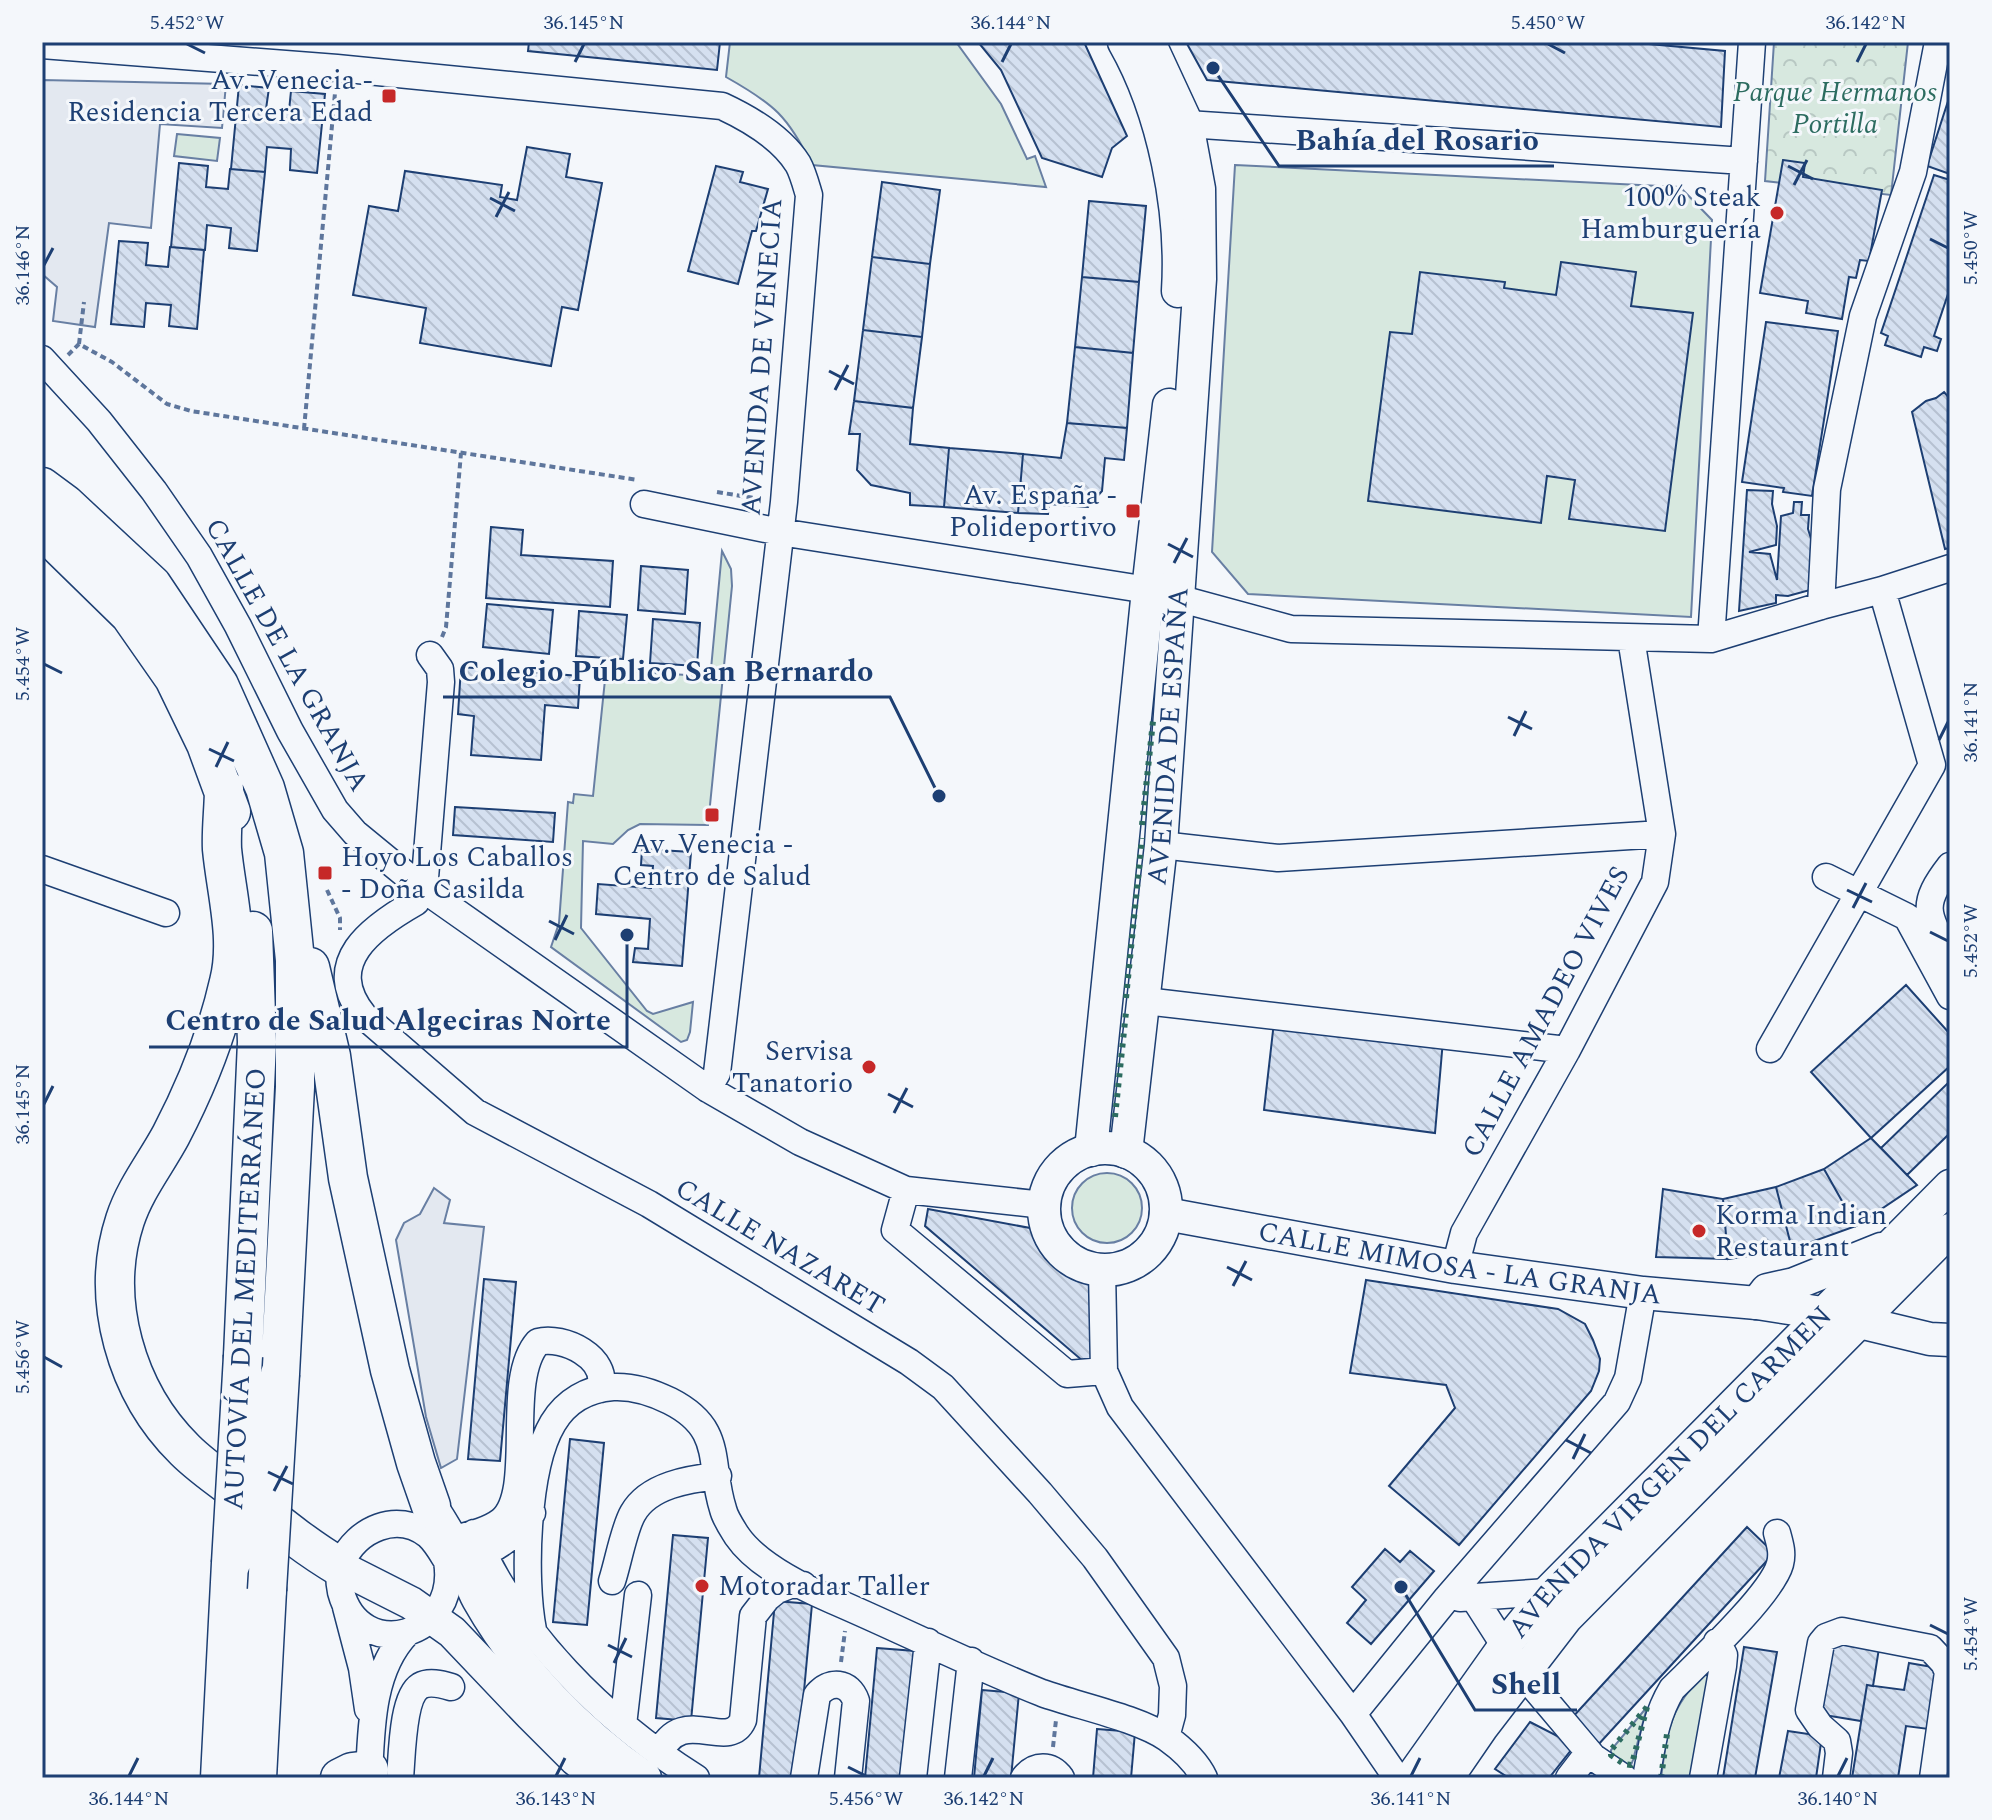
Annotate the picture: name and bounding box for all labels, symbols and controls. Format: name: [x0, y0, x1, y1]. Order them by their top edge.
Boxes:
text: 5.452°W: [150, 8, 225, 38]
text: 36.145°N: [544, 8, 624, 38]
text: 36.144°N: [971, 8, 1051, 38]
text: 5.450°W: [1511, 8, 1586, 38]
text: 36.142°N: [1826, 8, 1906, 38]
place label: Av. Venecia - Residencia Tercera Edad: [67, 59, 373, 134]
park label: Parque Hermanos Portilla: [1733, 71, 1937, 146]
marker: Av. Venecia - Residencia Tercera Edad: [380, 87, 398, 105]
callout: Bahía del Rosario: [1279, 112, 1554, 166]
text: Bahía del Rosario: [1295, 118, 1539, 164]
place label: 100% Steak Hamburguería: [1580, 176, 1761, 251]
street label: AVENIDA DE VENECIA: [729, 197, 795, 517]
marker: 100% Steak Hamburguería: [1768, 204, 1786, 222]
text: 5.450°W: [1956, 210, 1986, 285]
text: 36.146°N: [8, 225, 38, 305]
place label: Av. España - Polideportivo: [949, 474, 1117, 549]
marker: Av. España - Polideportivo: [1124, 502, 1142, 520]
street label: CALLE DE LA GRANJA: [194, 510, 380, 800]
street label: AVENIDA DE ESPAÑA: [1135, 586, 1200, 888]
text: 5.454°W: [8, 626, 38, 701]
callout: Colegio Público San Bernardo: [443, 643, 890, 697]
text: Colegio Público San Bernardo: [459, 649, 874, 695]
text: 36.141°N: [1956, 682, 1986, 762]
marker: Av. Venecia - Centro de Salud: [703, 806, 721, 824]
place label: Av. Venecia - Centro de Salud: [613, 823, 811, 898]
place label: Hoyo Los Caballos - Doña Casilda: [341, 836, 573, 911]
street label: CALLE AMADEO VIVES: [1451, 859, 1641, 1165]
marker: Hoyo Los Caballos - Doña Casilda: [316, 864, 334, 882]
text: 5.452°W: [1956, 903, 1986, 978]
callout: Centro de Salud Algeciras Norte: [149, 993, 627, 1047]
text: Centro de Salud Algeciras Norte: [165, 998, 611, 1044]
place label: Servisa Tanatorio: [732, 1030, 853, 1105]
marker: Servisa Tanatorio: [860, 1058, 878, 1076]
text: 36.145°N: [8, 1064, 38, 1144]
street label: AUTOVÍA DEL MEDITERRÁNEO: [212, 1067, 278, 1511]
street label: CALLE NAZARET: [667, 1167, 893, 1327]
place label: Korma Indian Restaurant: [1715, 1194, 1887, 1269]
street label: CALLE MIMOSA - LA GRANJA: [1255, 1210, 1663, 1316]
marker: Korma Indian Restaurant: [1690, 1222, 1708, 1240]
street label: AVENIDA VIRGEN DEL CARMEN: [1497, 1295, 1842, 1648]
text: 5.456°W: [8, 1319, 38, 1394]
place label: Motoradar Taller: [718, 1565, 930, 1608]
marker: Motoradar Taller: [693, 1577, 711, 1595]
text: 5.454°W: [1956, 1596, 1986, 1671]
callout: Shell: [1475, 1656, 1577, 1710]
text: Shell: [1491, 1662, 1561, 1708]
text: 36.144°N: [89, 1784, 169, 1814]
text: 36.143°N: [516, 1784, 596, 1814]
text: 5.456°W: [829, 1784, 904, 1814]
text: 36.142°N: [944, 1784, 1024, 1814]
text: 36.141°N: [1371, 1784, 1451, 1814]
text: 36.140°N: [1798, 1784, 1878, 1814]

